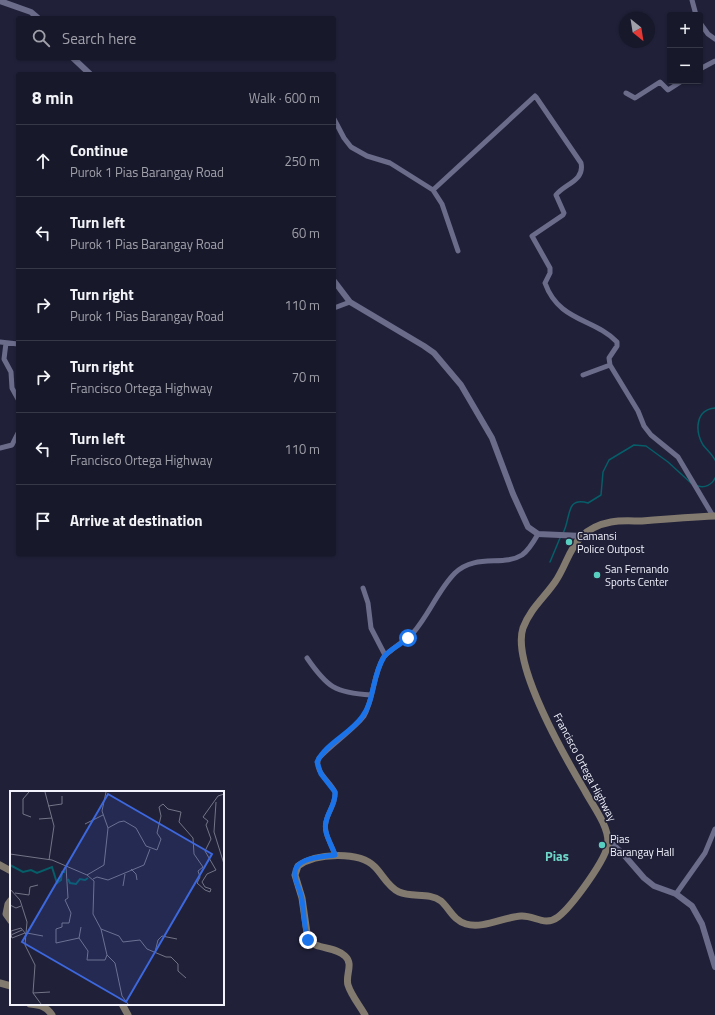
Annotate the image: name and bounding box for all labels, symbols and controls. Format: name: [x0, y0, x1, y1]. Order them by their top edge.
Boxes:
north arrow: [619, 12, 655, 48]
map controls: [667, 12, 703, 84]
button: +: [667, 12, 703, 48]
search box: [16, 16, 336, 60]
icon: search: [30, 27, 52, 49]
text: Search here: [62, 27, 136, 50]
button: −: [667, 48, 703, 84]
text: 8 min: [32, 85, 73, 111]
text: Walk · 600 m: [249, 88, 320, 108]
text: Continue: [70, 139, 128, 162]
icon: ahead: [32, 150, 54, 172]
text: 250 m: [284, 151, 320, 171]
text: Purok 1 Pias Barangay Road: [70, 162, 224, 182]
text: Turn left: [70, 211, 125, 234]
icon: left: [32, 222, 54, 244]
text: 60 m: [292, 223, 320, 243]
text: Purok 1 Pias Barangay Road: [70, 234, 224, 254]
text: Turn right: [70, 283, 134, 306]
icon: right: [32, 294, 54, 316]
text: 110 m: [284, 295, 320, 315]
text: Purok 1 Pias Barangay Road: [70, 306, 224, 326]
text: Turn right: [70, 355, 134, 378]
icon: right: [32, 366, 54, 388]
text: 70 m: [292, 367, 320, 387]
text: Francisco Ortega Highway: [70, 378, 212, 398]
text: Turn left: [70, 427, 125, 450]
icon: left: [32, 438, 54, 460]
text: 110 m: [284, 439, 320, 459]
text: Francisco Ortega Highway: [70, 450, 212, 470]
text: Arrive at destination: [70, 509, 203, 532]
icon: arrive: [32, 510, 54, 532]
place label: Camansi Police Outpost: [577, 528, 645, 557]
marker: Camansi Police Outpost: [564, 537, 574, 547]
place label: San Fernando Sports Center: [605, 561, 669, 590]
marker: San Fernando Sports Center: [592, 570, 602, 580]
route start: [399, 629, 417, 647]
street label: Francisco Ortega Highway: [550, 710, 621, 825]
inset map: [10, 791, 224, 1005]
place label: Pias Barangay Hall: [610, 831, 674, 860]
marker: Pias Barangay Hall: [597, 840, 607, 850]
district label: Pias: [545, 846, 569, 866]
route end: [299, 931, 317, 949]

